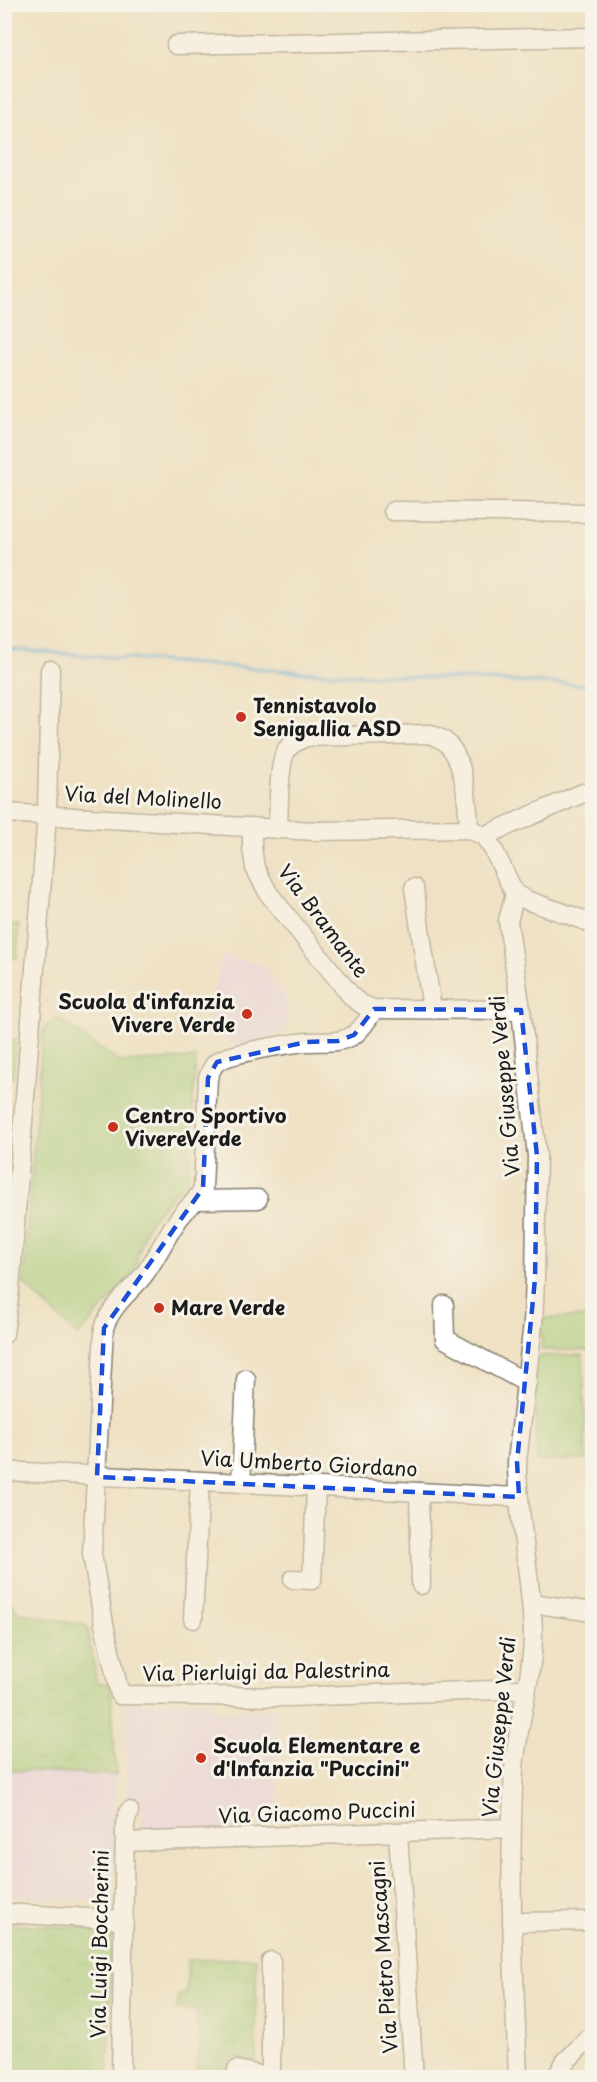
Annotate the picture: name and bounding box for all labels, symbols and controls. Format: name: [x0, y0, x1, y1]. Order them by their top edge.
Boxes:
place label: Tennistavolo Senigallia ASD: [253, 690, 401, 743]
marker: Tennistavolo Senigallia ASD: [234, 710, 248, 724]
street label: Via del Molinello: [64, 778, 223, 816]
street label: Via Bramante: [271, 857, 377, 983]
place label: Scuola d'infanzia Vivere Verde: [58, 986, 235, 1039]
street label: Via Giuseppe Verdi: [481, 994, 527, 1178]
marker: Scuola d'infanzia Vivere Verde: [240, 1007, 254, 1021]
place label: Centro Sportivo VivereVerde: [125, 1100, 287, 1153]
marker: Centro Sportivo VivereVerde: [106, 1120, 120, 1134]
place label: Mare Verde: [171, 1292, 285, 1322]
marker: Mare Verde: [152, 1301, 166, 1315]
street label: Via Umberto Giordano: [200, 1442, 418, 1484]
street label: Via Giuseppe Verdi: [474, 1635, 522, 1819]
street label: Via Pierluigi da Palestrina: [142, 1654, 390, 1688]
place label: Scuola Elementare e d'Infanzia "Puccini": [213, 1730, 420, 1783]
marker: Scuola Elementare e d'Infanzia "Puccini": [194, 1751, 208, 1765]
street label: Via Giacomo Puccini: [218, 1794, 416, 1830]
street label: Via Luigi Boccherini: [82, 1849, 116, 2039]
street label: Via Pietro Mascagni: [361, 1859, 405, 2055]

